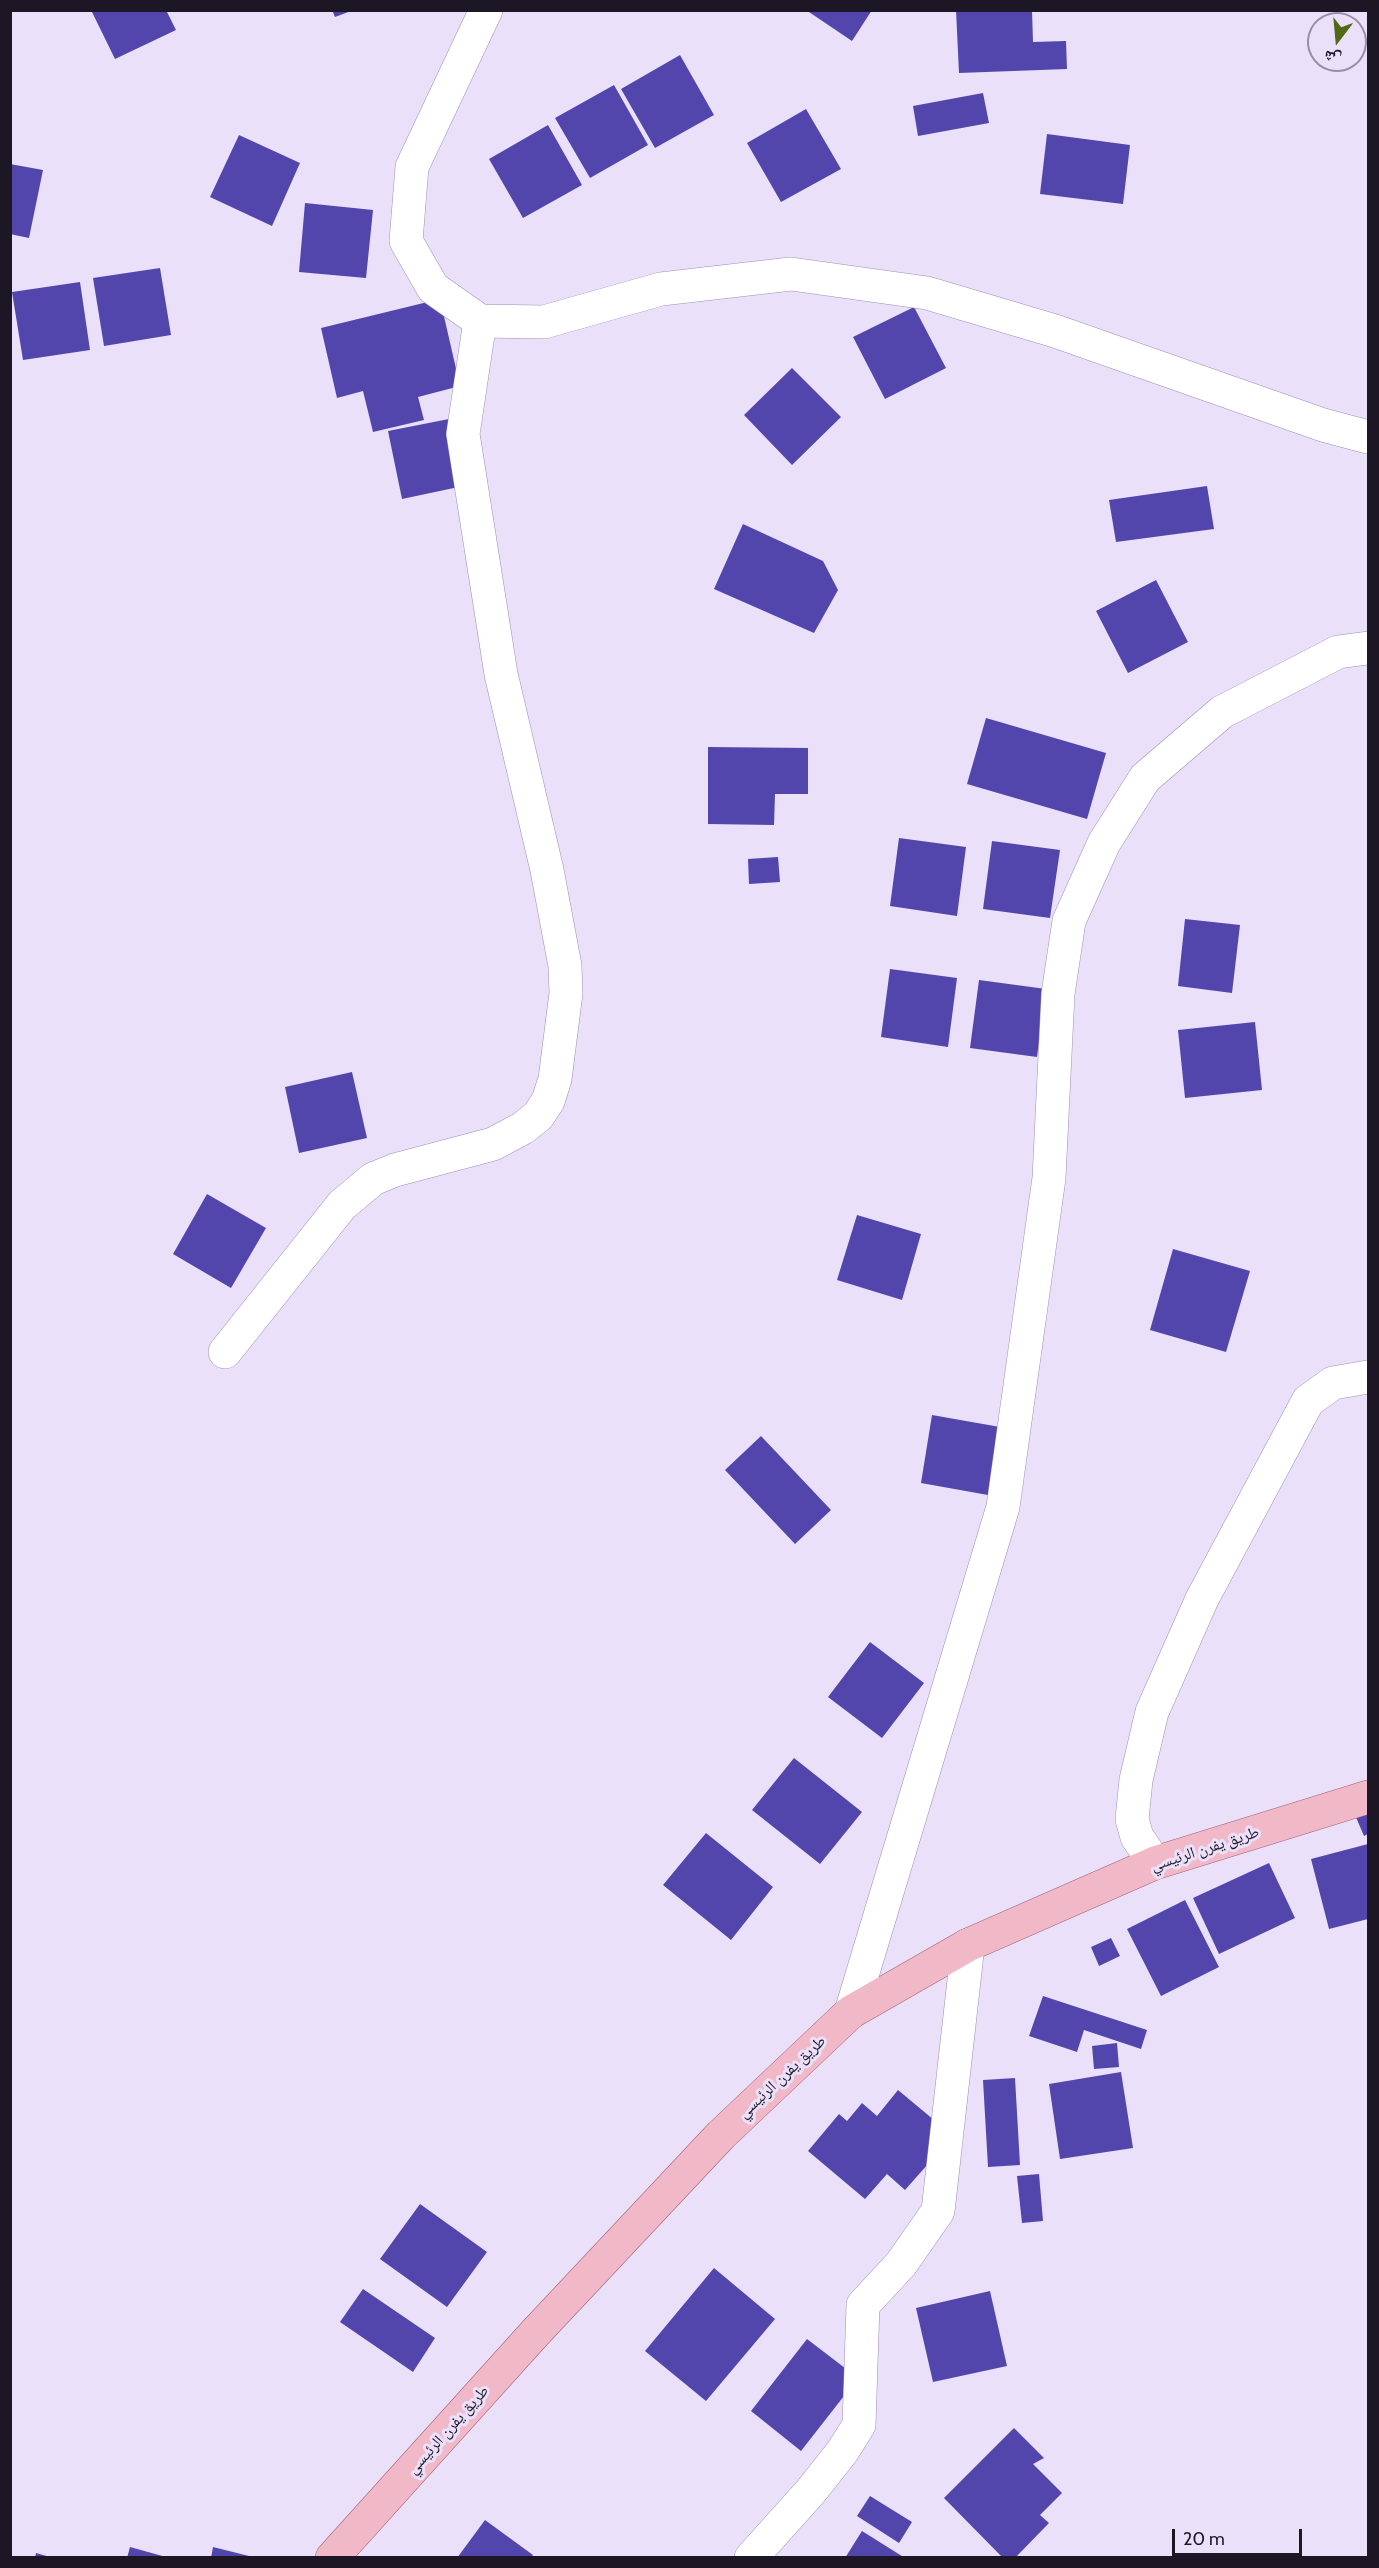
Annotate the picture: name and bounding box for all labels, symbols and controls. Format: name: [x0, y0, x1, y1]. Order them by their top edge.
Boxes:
north arrow: [1307, 12, 1367, 72]
text: ش: [1322, 46, 1343, 69]
street label: طريق يفرن الرئيسي: [1148, 1822, 1262, 1876]
street label: طريق يفرن الرئيسي: [734, 2031, 830, 2123]
street label: طريق يفرن الرئيسي: [403, 2382, 493, 2478]
scale bar: [1175, 2517, 1306, 2555]
text: 20 m: [1183, 2528, 1225, 2550]

